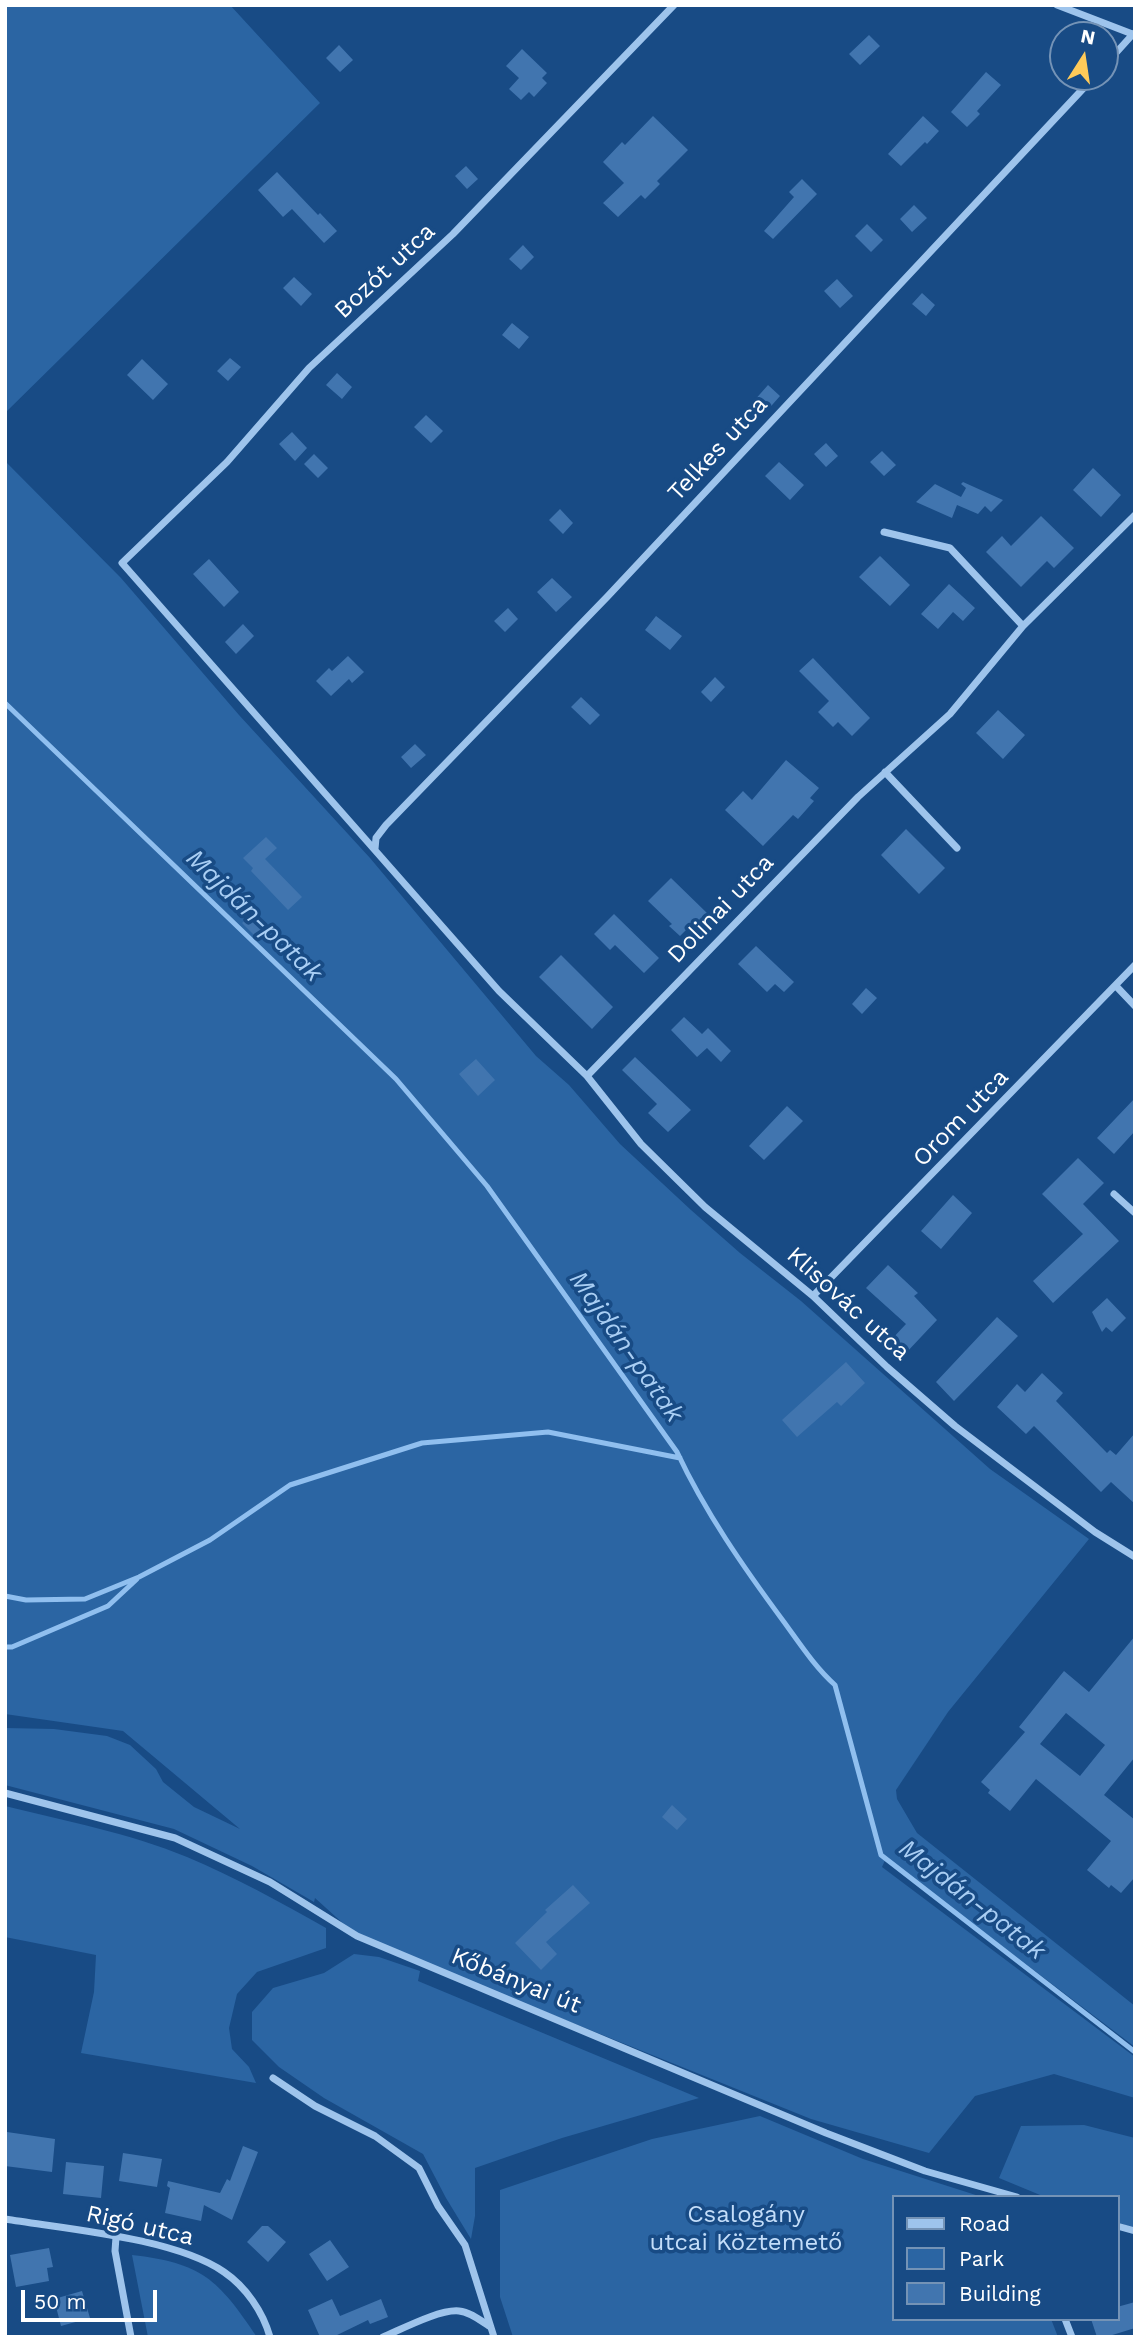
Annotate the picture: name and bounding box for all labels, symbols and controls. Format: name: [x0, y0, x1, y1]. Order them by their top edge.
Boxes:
north arrow: [1049, 21, 1119, 91]
text: N: [1079, 24, 1097, 50]
street label: Bozót utca: [329, 217, 441, 325]
street label: Telkes utca: [662, 391, 774, 507]
water label: Majdán-patak: [179, 843, 329, 989]
street label: Dolinai utca: [662, 849, 780, 969]
street label: Orom utca: [907, 1063, 1015, 1173]
street label: Klisovác utca: [780, 1241, 916, 1367]
water label: Majdán-patak: [562, 1265, 690, 1429]
water label: Majdán-patak: [892, 1833, 1052, 1967]
street label: Kőbányai út: [447, 1942, 585, 2020]
legend: [892, 2195, 1119, 2321]
street label: Rigó utca: [83, 2200, 197, 2252]
park label: Csalogány utcai Köztemető: [650, 2201, 842, 2257]
text: Road: [959, 2211, 1010, 2236]
text: Park: [959, 2246, 1004, 2271]
scale bar: [24, 2276, 161, 2320]
text: Building: [959, 2281, 1041, 2306]
text: 50 m: [34, 2289, 86, 2314]

